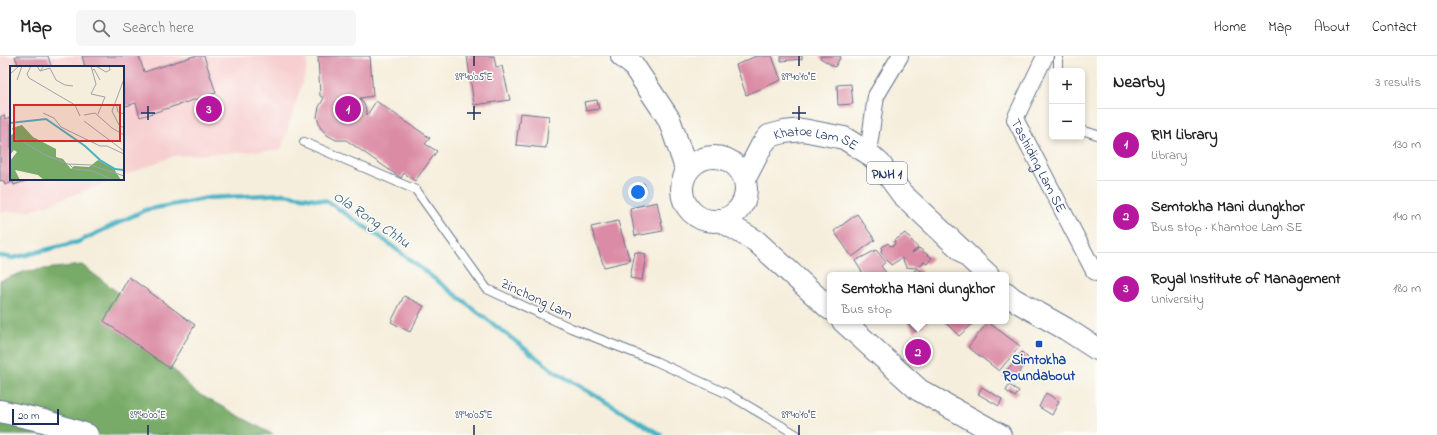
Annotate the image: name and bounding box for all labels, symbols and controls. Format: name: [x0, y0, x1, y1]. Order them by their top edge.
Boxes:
search box: [76, 10, 356, 46]
text: Map: [20, 14, 52, 41]
icon: search: [90, 17, 112, 39]
text: Search here: [122, 17, 194, 39]
text: Home: [1214, 17, 1246, 38]
text: Map: [1268, 17, 1292, 38]
text: About: [1314, 17, 1350, 38]
text: Contact: [1372, 17, 1417, 38]
inset map: [10, 66, 124, 180]
map controls: [1049, 68, 1085, 140]
button: +: [1049, 68, 1085, 104]
text: 89°40'05"E: [455, 70, 493, 85]
text: 89°40'10"E: [782, 70, 816, 85]
text: Nearby: [1113, 70, 1165, 95]
text: 3 results: [1375, 73, 1421, 92]
pin: 3: [196, 94, 222, 124]
pin: 1: [335, 94, 361, 124]
button: −: [1049, 104, 1085, 140]
street label: Tashiding Lam SE: [1005, 115, 1071, 217]
street label: Khatoe Lam SE: [771, 121, 862, 157]
text: RIM Library: [1151, 124, 1218, 146]
text: 1: [1124, 135, 1128, 154]
text: 130 m: [1393, 135, 1421, 154]
text: Library: [1151, 146, 1187, 165]
road number: PNH 1: [867, 162, 907, 184]
your location: [628, 182, 648, 202]
water label: Ola Rong Chhu: [328, 186, 415, 255]
text: Semtokha Mani dungkhor: [1151, 196, 1305, 218]
text: 2: [1123, 207, 1129, 226]
text: 140 m: [1393, 207, 1421, 226]
text: Bus stop · Khamtoe Lam SE: [1151, 218, 1302, 237]
text: Royal Institute of Management: [1151, 268, 1341, 290]
popup: [827, 272, 1009, 324]
street label: Zinchong Lam: [496, 273, 576, 326]
text: Semtokha Mani dungkhor: [841, 278, 995, 300]
text: 3: [1123, 279, 1129, 298]
text: 180 m: [1393, 279, 1421, 298]
text: University: [1151, 290, 1204, 309]
text: Bus stop: [841, 300, 892, 319]
pin: 2: [905, 337, 931, 367]
marker: Simtokha Roundabout: [1034, 339, 1044, 349]
place label: Simtokha Roundabout: [1002, 350, 1076, 387]
scale bar: [12, 407, 59, 426]
text: 20 m: [18, 408, 40, 424]
text: 89°40'00"E: [130, 408, 166, 423]
text: 89°40'05"E: [455, 408, 493, 423]
text: 89°40'10"E: [782, 408, 816, 423]

